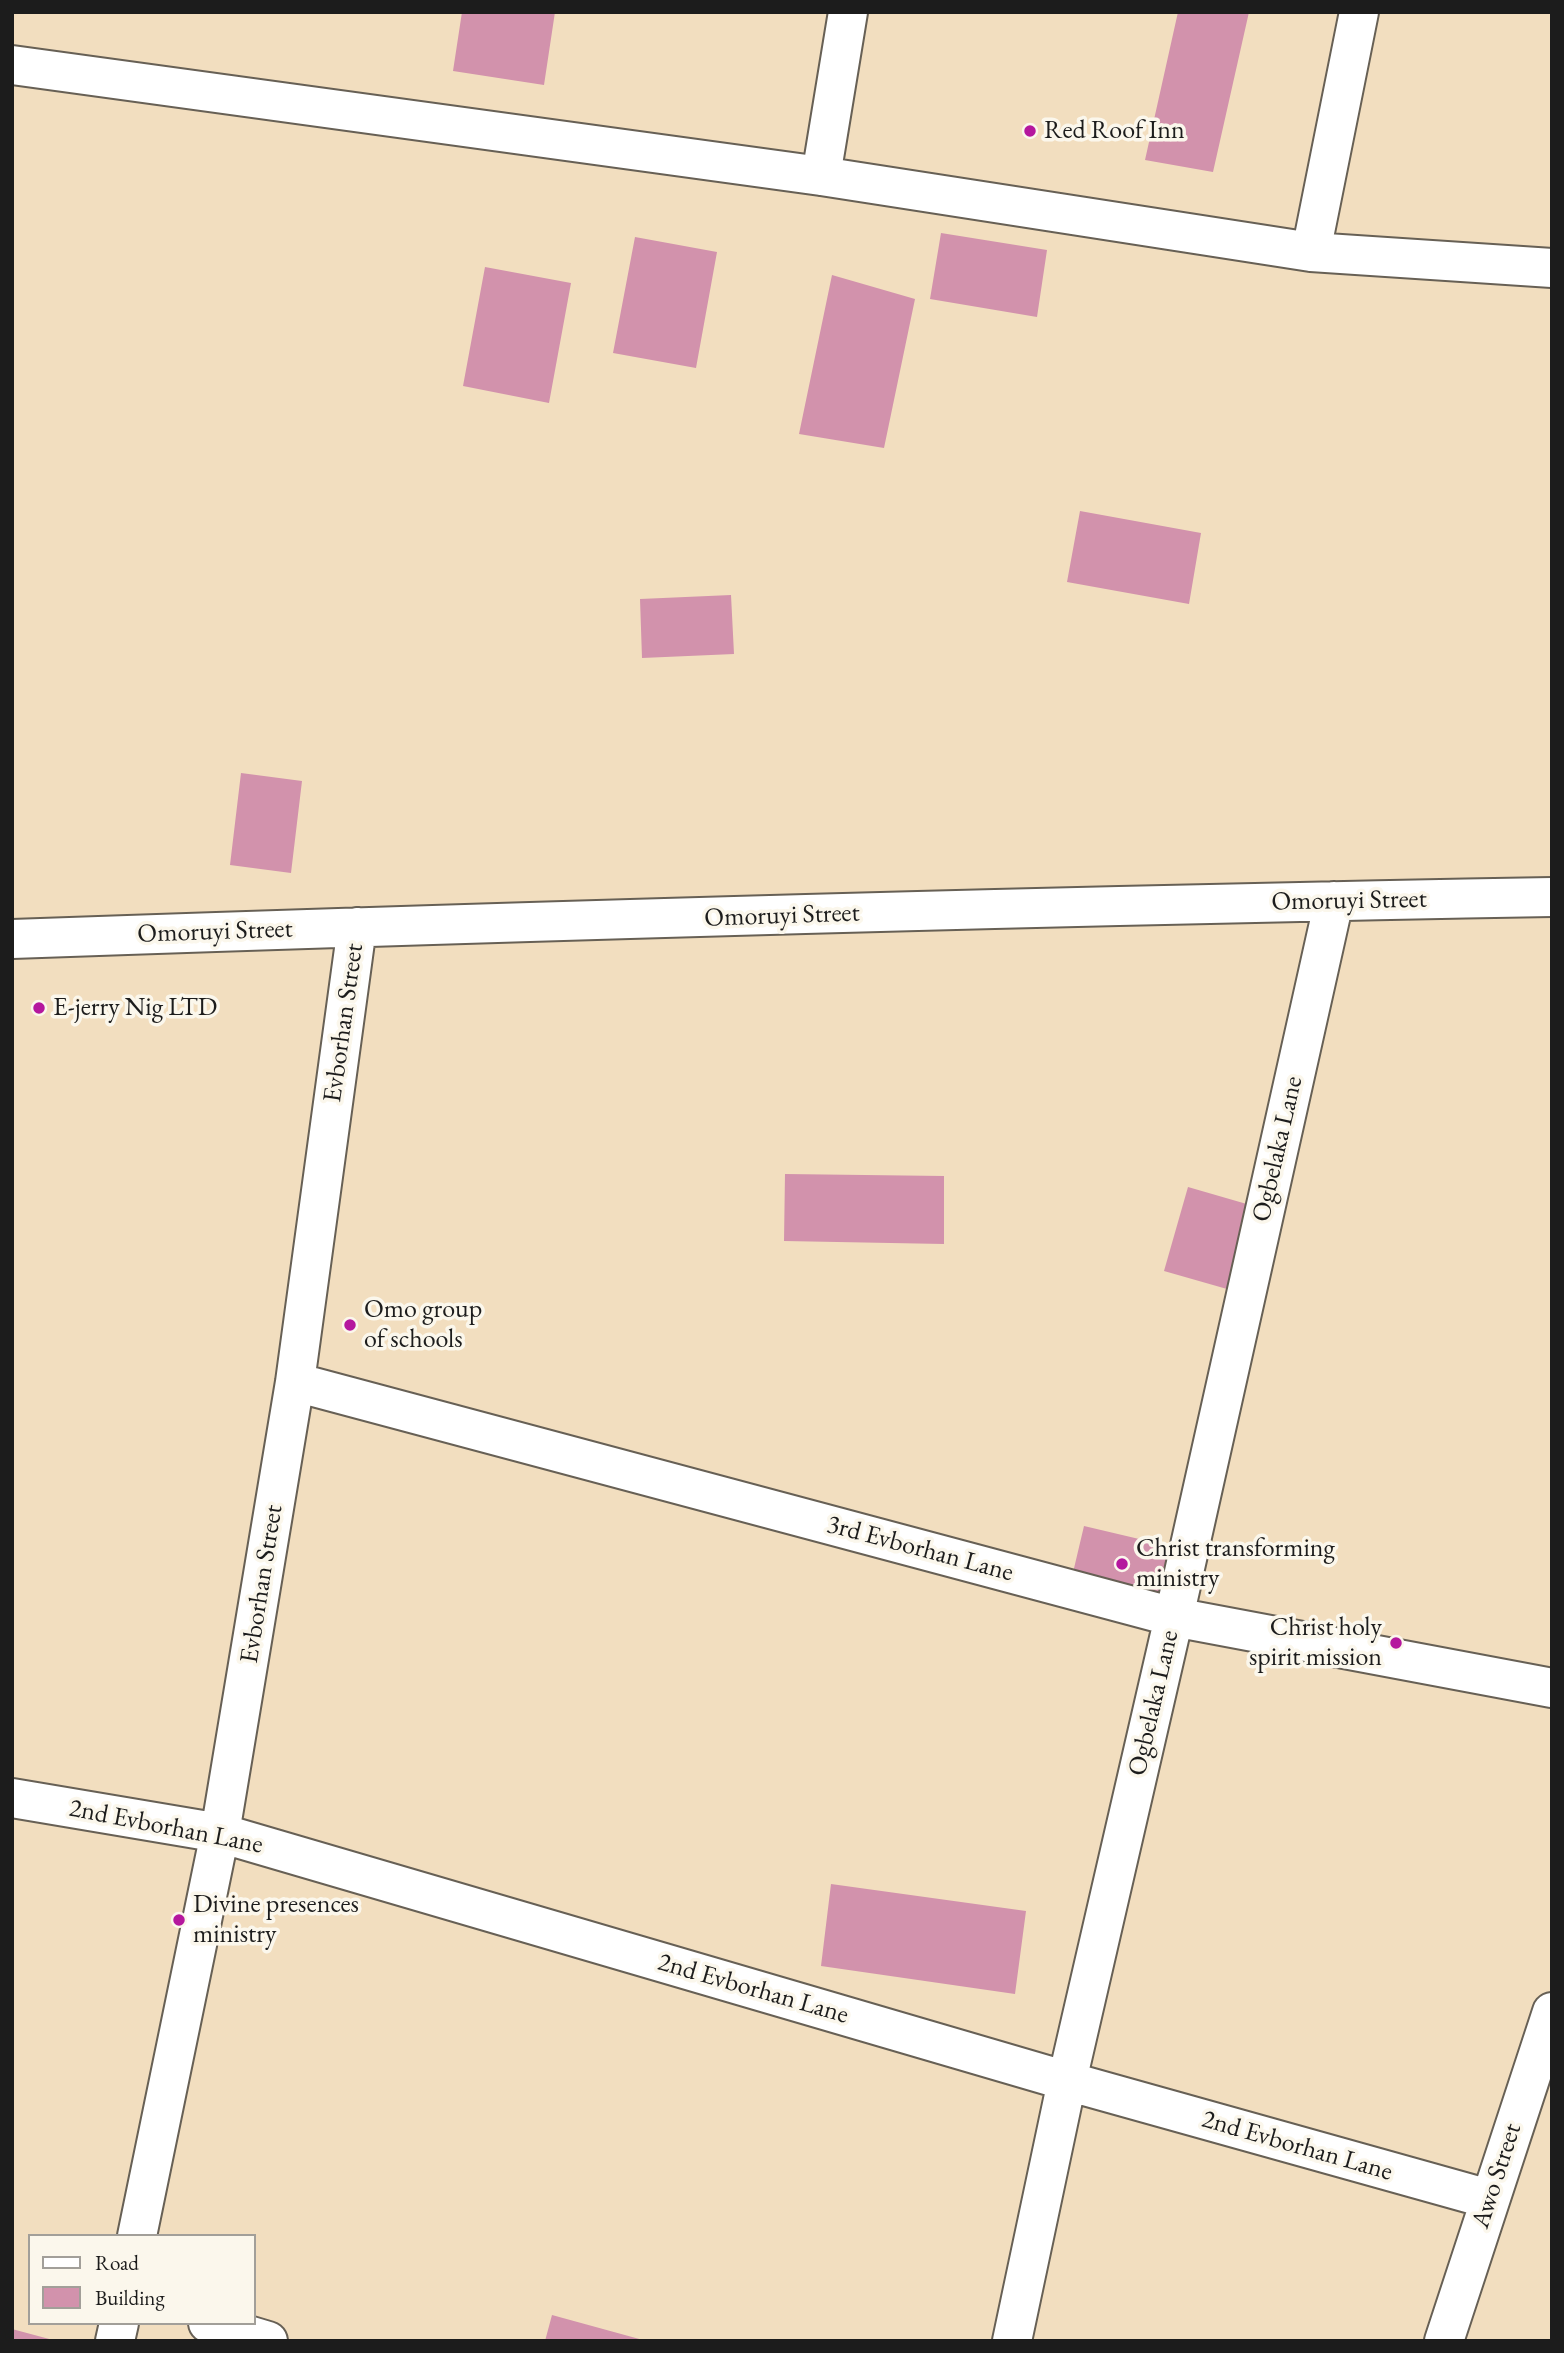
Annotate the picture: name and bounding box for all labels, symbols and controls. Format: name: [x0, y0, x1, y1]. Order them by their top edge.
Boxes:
place label: Red Roof Inn: [1044, 115, 1185, 147]
marker: Red Roof Inn: [1022, 123, 1038, 139]
street label: Omoruyi Street: [1271, 884, 1427, 918]
street label: Omoruyi Street: [704, 898, 860, 934]
street label: Omoruyi Street: [137, 914, 293, 950]
street label: Evborhan Street: [317, 942, 371, 1104]
place label: E-jerry Nig LTD: [53, 992, 217, 1024]
marker: E-jerry Nig LTD: [31, 1000, 47, 1016]
street label: Ogbelaka Lane: [1246, 1073, 1310, 1225]
place label: Omo group of schools: [364, 1294, 482, 1356]
marker: Omo group of schools: [342, 1317, 358, 1333]
street label: Evborhan Street: [234, 1503, 290, 1665]
street label: 3rd Evborhan Lane: [823, 1509, 1017, 1589]
place label: Christ transforming ministry: [1136, 1533, 1335, 1594]
marker: Christ transforming ministry: [1114, 1556, 1130, 1572]
place label: Christ holy spirit mission: [1249, 1612, 1382, 1674]
street label: Ogbelaka Lane: [1122, 1627, 1186, 1779]
marker: Christ holy spirit mission: [1388, 1635, 1404, 1651]
street label: 2nd Evborhan Lane: [66, 1793, 266, 1861]
place label: Divine presences ministry: [193, 1889, 359, 1951]
marker: Divine presences ministry: [171, 1912, 187, 1928]
street label: 2nd Evborhan Lane: [654, 1947, 852, 2031]
street label: 2nd Evborhan Lane: [1198, 2104, 1396, 2188]
street label: Awo Street: [1465, 2120, 1529, 2232]
legend: [28, 2234, 256, 2325]
text: Road: [95, 2249, 139, 2276]
text: Building: [95, 2284, 165, 2311]

